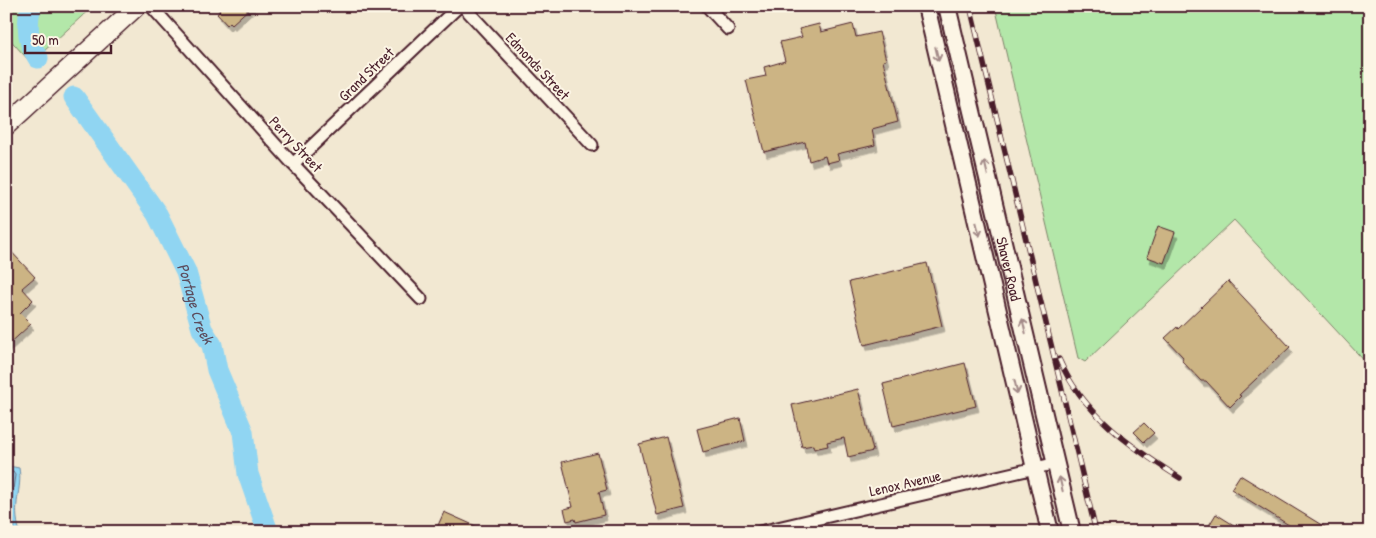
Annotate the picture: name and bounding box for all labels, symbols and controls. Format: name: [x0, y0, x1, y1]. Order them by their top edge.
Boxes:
scale bar: [25, 22, 111, 54]
street label: Edmonds Street: [501, 28, 575, 105]
text: 50 m: [32, 29, 59, 50]
street label: Grand Street: [334, 42, 399, 106]
one-way arrow: [933, 45, 942, 61]
street label: Perry Street: [265, 111, 328, 177]
one-way arrow: [981, 161, 990, 177]
one-way arrow: [974, 220, 983, 236]
street label: Shaver Road: [992, 235, 1027, 303]
water label: Portage Creek: [172, 259, 220, 349]
one-way arrow: [1019, 319, 1028, 335]
one-way arrow: [1012, 378, 1021, 394]
street label: Lenox Avenue: [867, 465, 943, 501]
one-way arrow: [1056, 477, 1066, 493]

